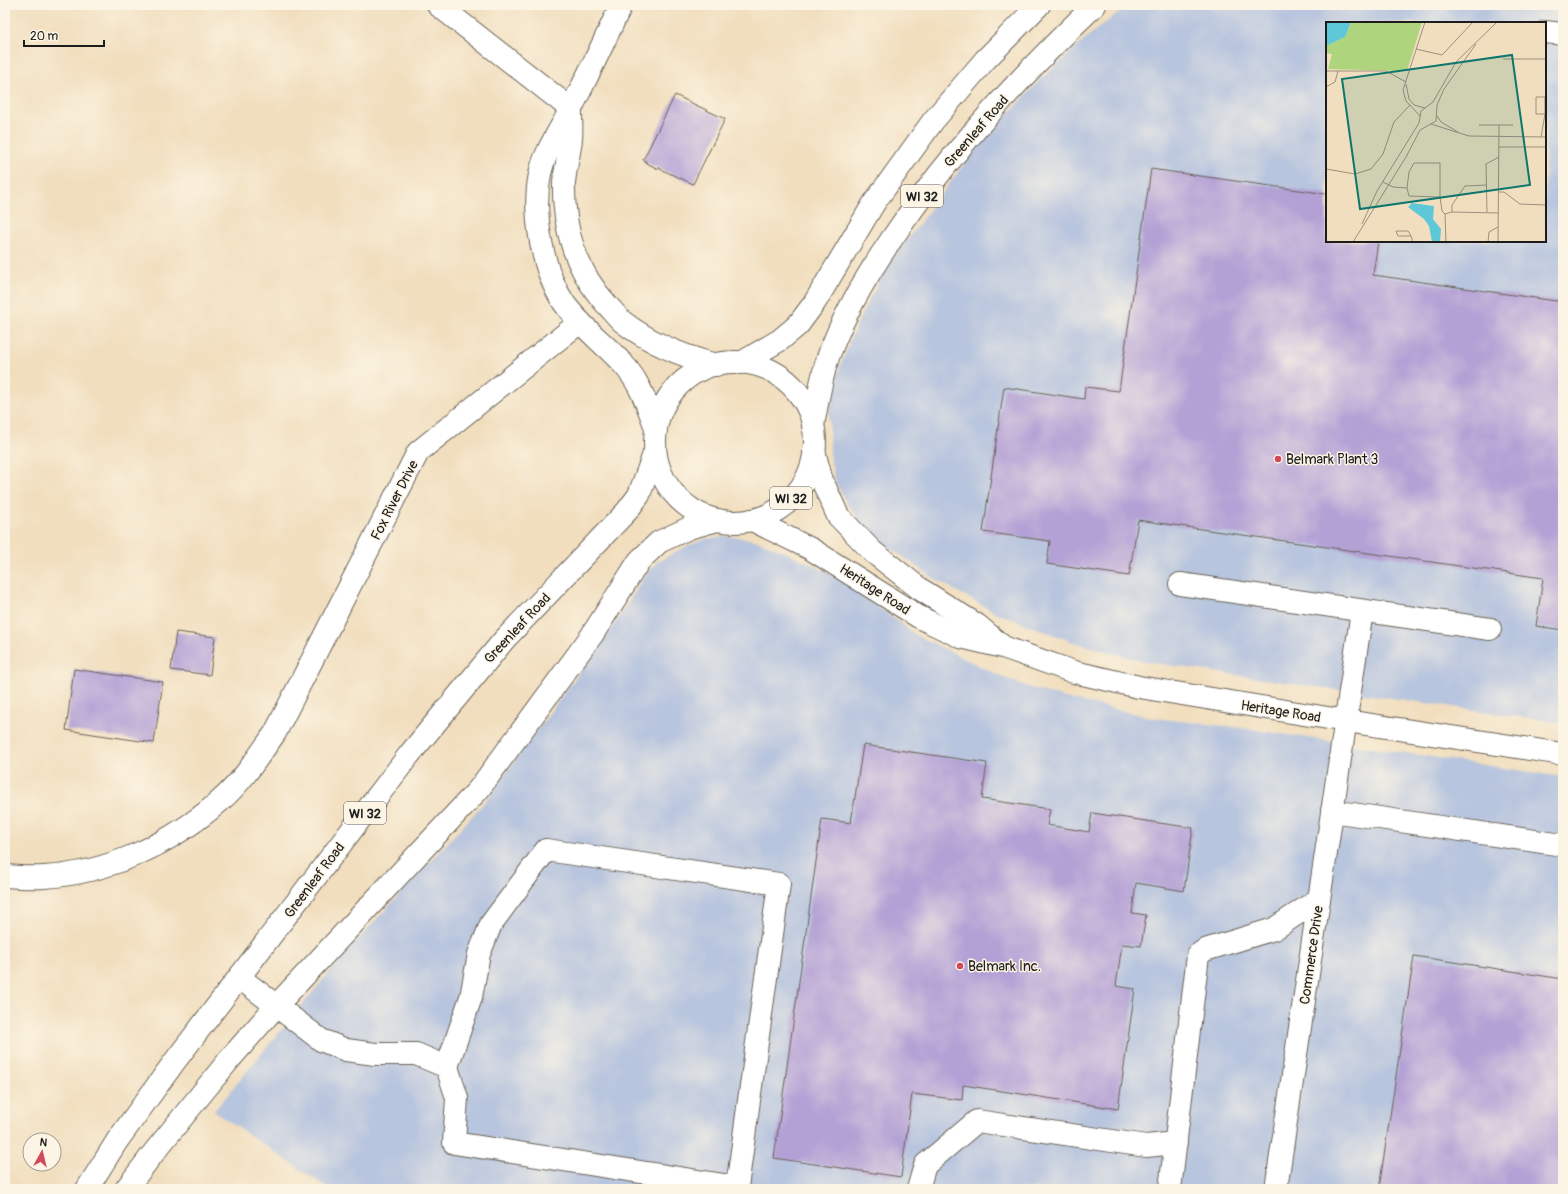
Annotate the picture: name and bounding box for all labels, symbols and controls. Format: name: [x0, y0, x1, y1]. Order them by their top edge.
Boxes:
scale bar: [24, 22, 104, 48]
inset map: [1326, 22, 1546, 242]
text: 20 m: [30, 29, 59, 44]
street label: Greenleaf Road: [940, 92, 1012, 171]
road number: WI 32: [901, 185, 943, 207]
place label: Belmark Plant 3: [1286, 451, 1379, 468]
marker: Belmark Plant 3: [1273, 454, 1283, 464]
street label: Fox River Drive: [367, 457, 422, 543]
road number: WI 32: [770, 487, 812, 509]
street label: Heritage Road: [836, 560, 913, 619]
street label: Greenleaf Road: [480, 590, 554, 667]
street label: Heritage Road: [1240, 697, 1322, 726]
road number: WI 32: [344, 802, 386, 824]
street label: Greenleaf Road: [281, 839, 348, 921]
street label: Commerce Drive: [1296, 905, 1327, 1005]
place label: Belmark Inc.: [968, 958, 1041, 975]
marker: Belmark Inc.: [955, 961, 965, 971]
north arrow: [22, 1132, 62, 1172]
text: N: [39, 1136, 48, 1150]

